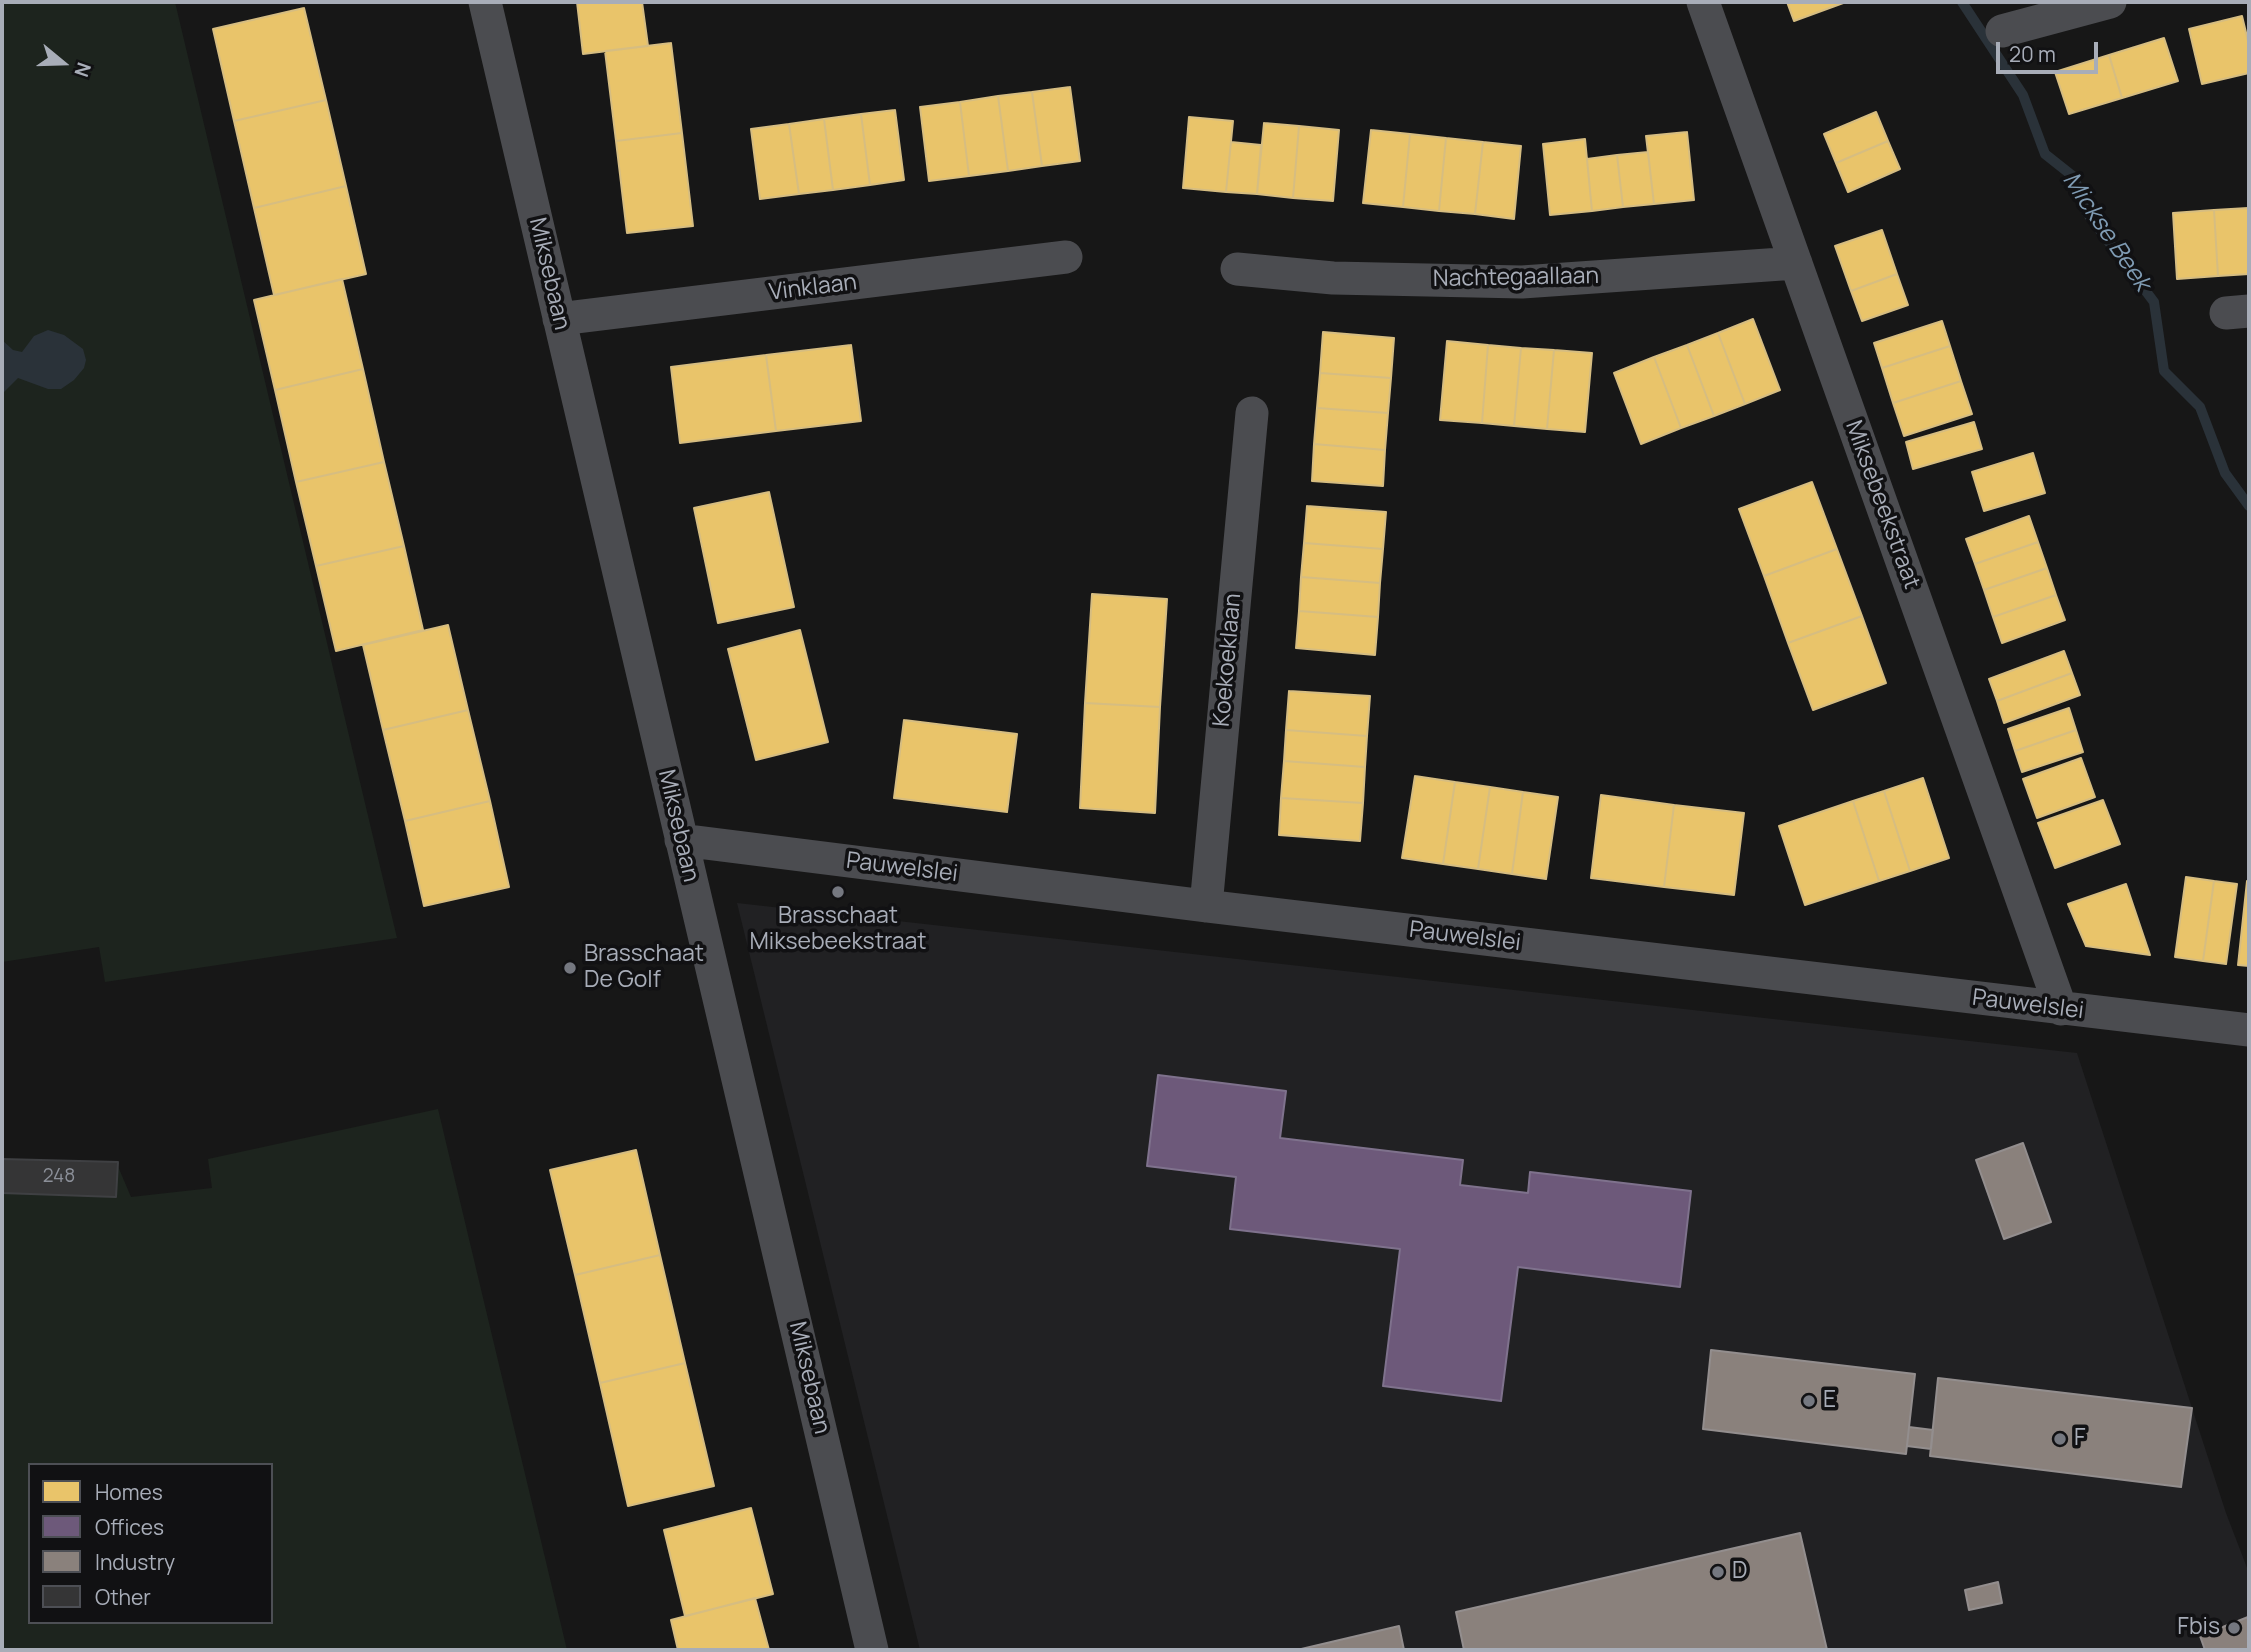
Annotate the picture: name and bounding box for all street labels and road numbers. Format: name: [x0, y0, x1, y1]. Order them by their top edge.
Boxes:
street label: Miksebaan: [523, 215, 575, 333]
street label: Nachtegaallaan: [1433, 263, 1599, 293]
street label: Vinklaan: [767, 269, 859, 307]
street label: Miksebeekstraat: [1839, 417, 1925, 593]
street label: Koekoeklaan: [1208, 592, 1248, 728]
street label: Miksebaan: [652, 767, 704, 885]
street label: Pauwelslei: [845, 847, 959, 889]
street label: Pauwelslei: [1408, 916, 1522, 958]
street label: Pauwelslei: [1971, 984, 2085, 1026]
street label: Miksebaan: [783, 1319, 835, 1437]

